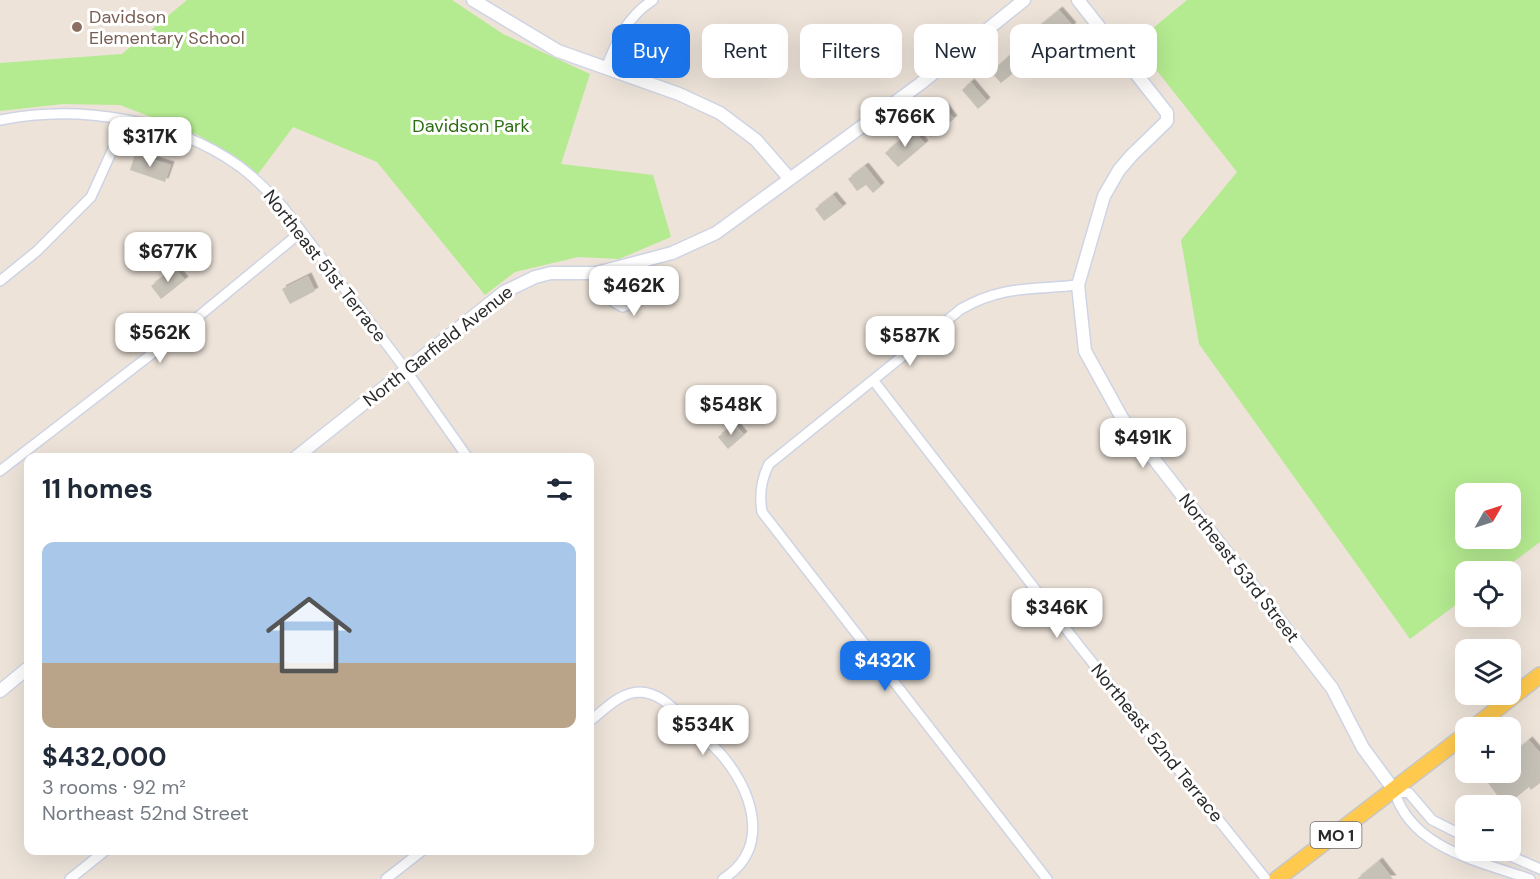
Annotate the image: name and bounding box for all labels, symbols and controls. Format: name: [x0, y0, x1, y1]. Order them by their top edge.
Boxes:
place label: Davidson Elementary School: [89, 5, 245, 50]
marker: Davidson Elementary School: [70, 20, 84, 34]
chip: Buy: [612, 24, 690, 78]
chip: Rent: [702, 24, 788, 78]
chip: Filters: [800, 24, 902, 78]
chip: New: [914, 24, 998, 78]
chip: Apartment: [1010, 24, 1157, 78]
pin: $766K: [863, 97, 947, 148]
text: $766K: [874, 103, 936, 129]
park label: Davidson Park: [412, 114, 530, 138]
pin: $317K: [108, 117, 192, 168]
text: $317K: [122, 123, 178, 149]
street label: Northeast 51st Terrace: [258, 185, 392, 347]
pin: $677K: [126, 232, 210, 283]
text: $677K: [138, 238, 198, 264]
pin: $462K: [592, 266, 676, 317]
text: $462K: [603, 272, 665, 298]
street label: North Garfield Avenue: [358, 280, 518, 412]
pin: $562K: [118, 313, 202, 364]
pin: $587K: [868, 316, 952, 367]
text: $562K: [129, 319, 191, 345]
text: $587K: [880, 322, 940, 348]
pin: $548K: [689, 385, 773, 436]
text: $548K: [699, 391, 763, 417]
pin: $491K: [1101, 418, 1185, 469]
text: $491K: [1114, 424, 1172, 450]
text: 11 homes: [42, 472, 153, 506]
icon: filters: [543, 473, 576, 506]
north arrow: [1455, 483, 1521, 549]
map controls: [1455, 483, 1521, 861]
street label: Northeast 53rd Street: [1173, 489, 1305, 647]
button: locate: [1455, 561, 1521, 627]
icon: home: [255, 581, 363, 689]
pin: $346K: [1015, 588, 1099, 639]
text: $346K: [1026, 594, 1088, 620]
button: layers: [1455, 639, 1521, 705]
pin: $432K: [843, 641, 927, 692]
text: $432K: [854, 647, 916, 673]
street label: Northeast 52nd Terrace: [1086, 659, 1228, 827]
pin: $534K: [661, 705, 745, 756]
text: $534K: [672, 711, 734, 737]
button: +: [1455, 717, 1521, 783]
text: $432,000: [42, 740, 167, 774]
text: 3 rooms · 92 m²: [42, 774, 186, 800]
button: −: [1455, 795, 1521, 861]
text: Northeast 52nd Street: [42, 800, 249, 826]
road number: MO 1: [1310, 822, 1362, 848]

